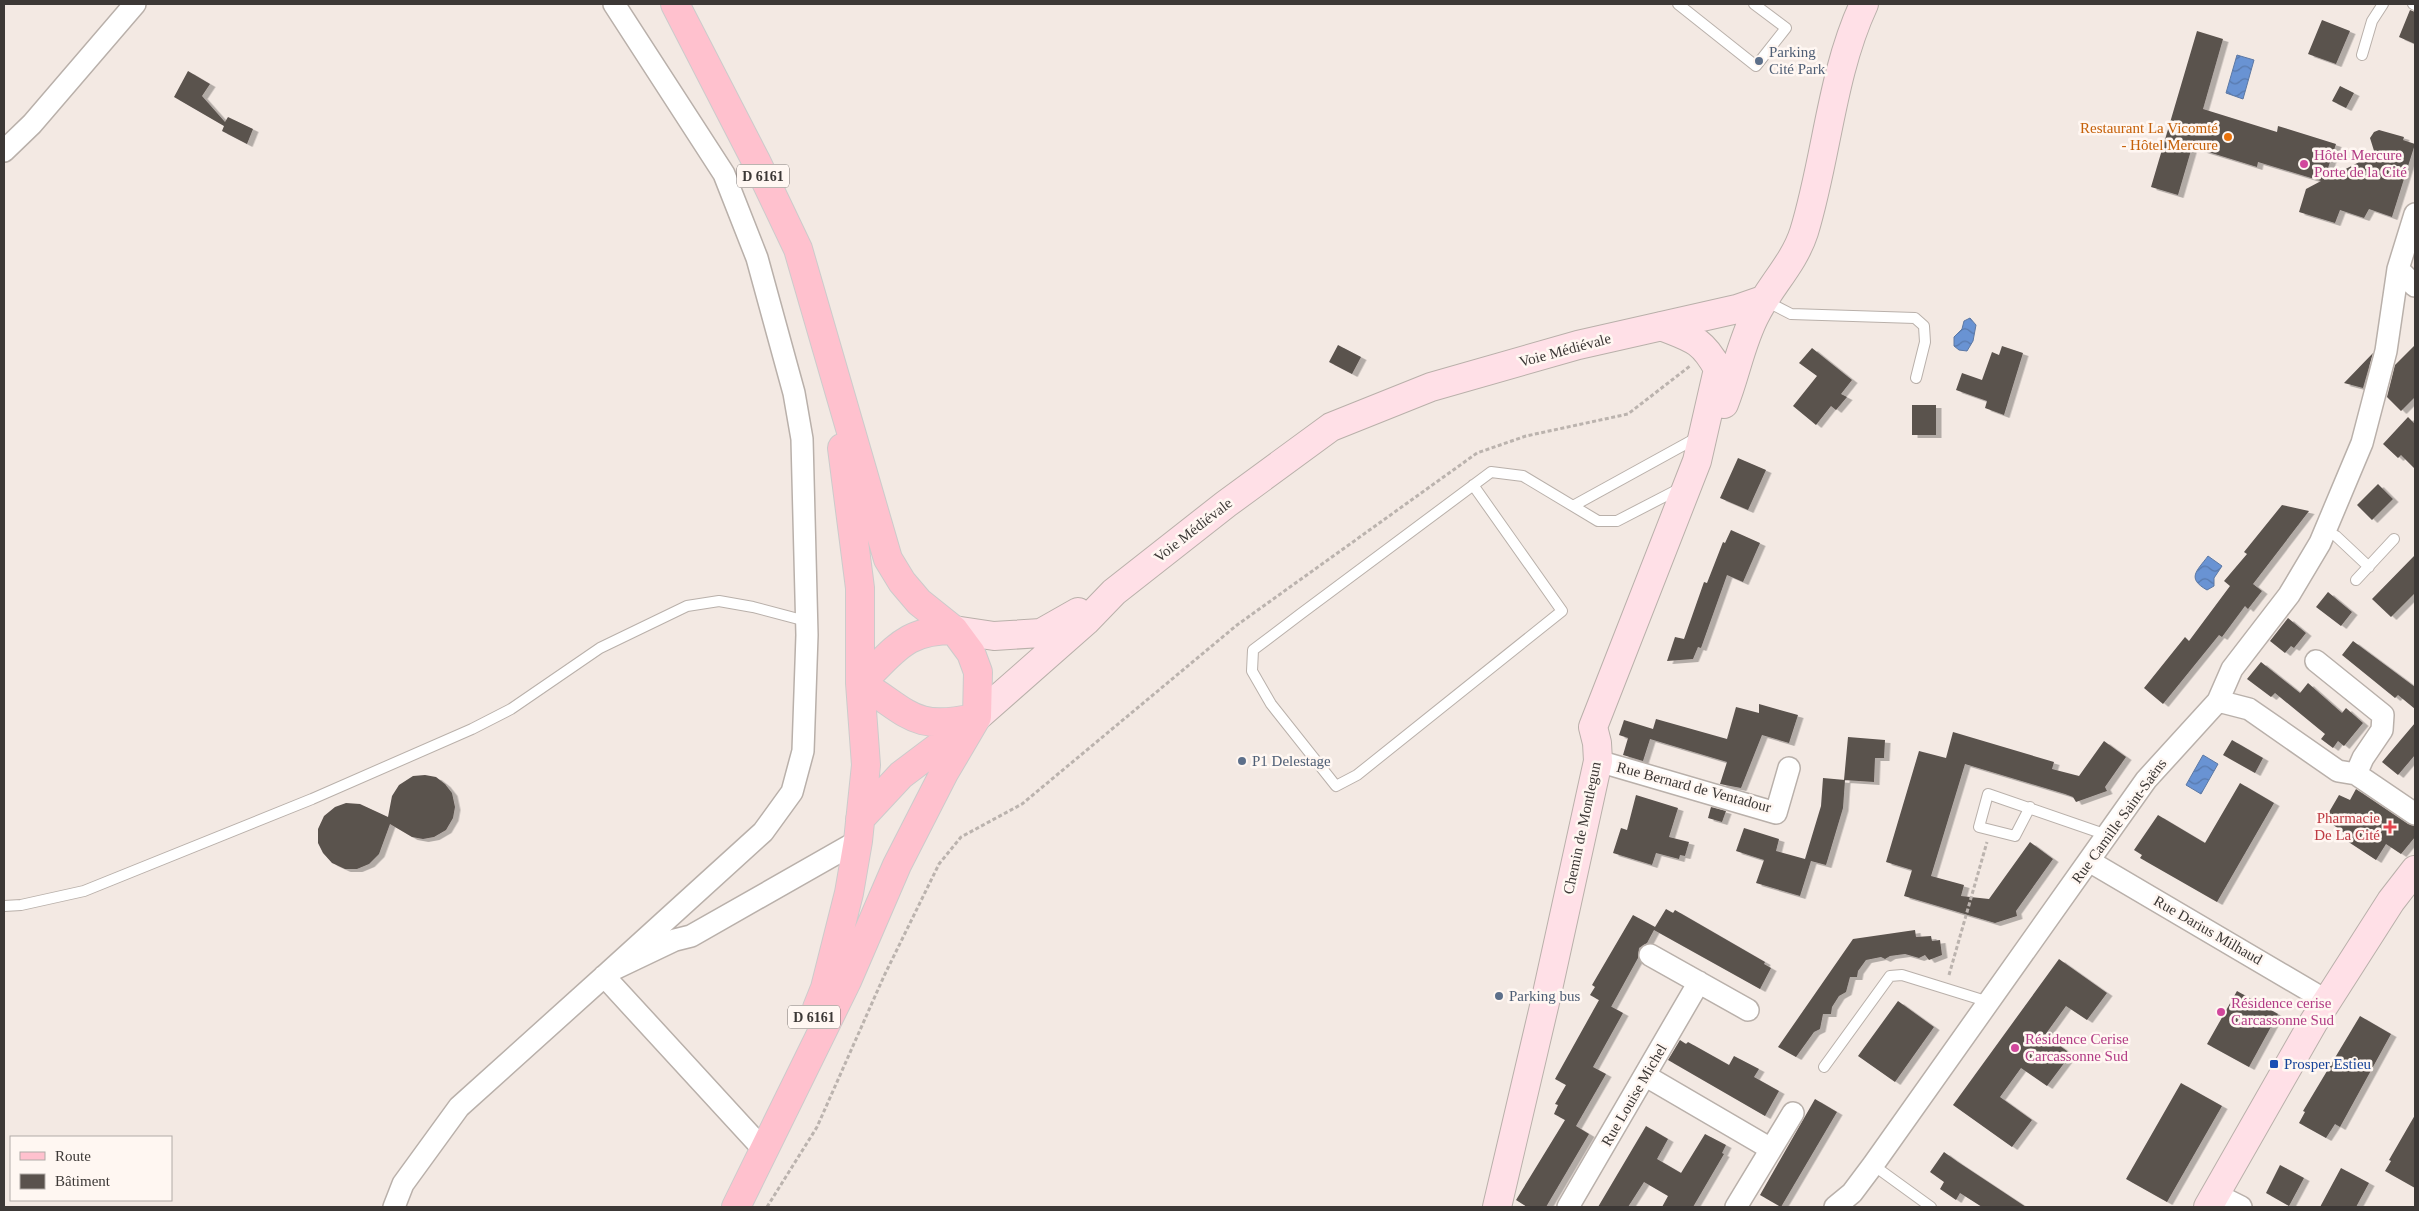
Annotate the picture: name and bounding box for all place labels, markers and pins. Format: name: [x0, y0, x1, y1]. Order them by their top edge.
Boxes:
place label: Parking Cité Park: [1769, 44, 1826, 77]
marker: Parking Cité Park: [1753, 55, 1765, 67]
place label: Restaurant La Vicomté - Hôtel Mercure: [2080, 120, 2218, 153]
marker: Restaurant La Vicomté - Hôtel Mercure: [2222, 131, 2234, 143]
place label: Hôtel Mercure Porte de la Cité: [2314, 147, 2407, 180]
marker: Hôtel Mercure Porte de la Cité: [2298, 158, 2310, 170]
place label: P1 Delestage: [1252, 753, 1331, 769]
marker: P1 Delestage: [1236, 755, 1248, 767]
place label: Pharmacie De La Cité: [2314, 810, 2380, 843]
marker: Pharmacie De La Cité: [2384, 821, 2396, 833]
place label: Parking bus: [1509, 988, 1580, 1004]
marker: Parking bus: [1493, 990, 1505, 1002]
place label: Résidence cerise Carcassonne Sud: [2231, 995, 2334, 1028]
marker: Résidence cerise Carcassonne Sud: [2215, 1006, 2227, 1018]
place label: Résidence Cerise Carcassonne Sud: [2025, 1031, 2129, 1064]
marker: Résidence Cerise Carcassonne Sud: [2009, 1042, 2021, 1054]
place label: Prosper Estieu: [2284, 1056, 2372, 1072]
marker: Prosper Estieu: [2268, 1058, 2280, 1070]

